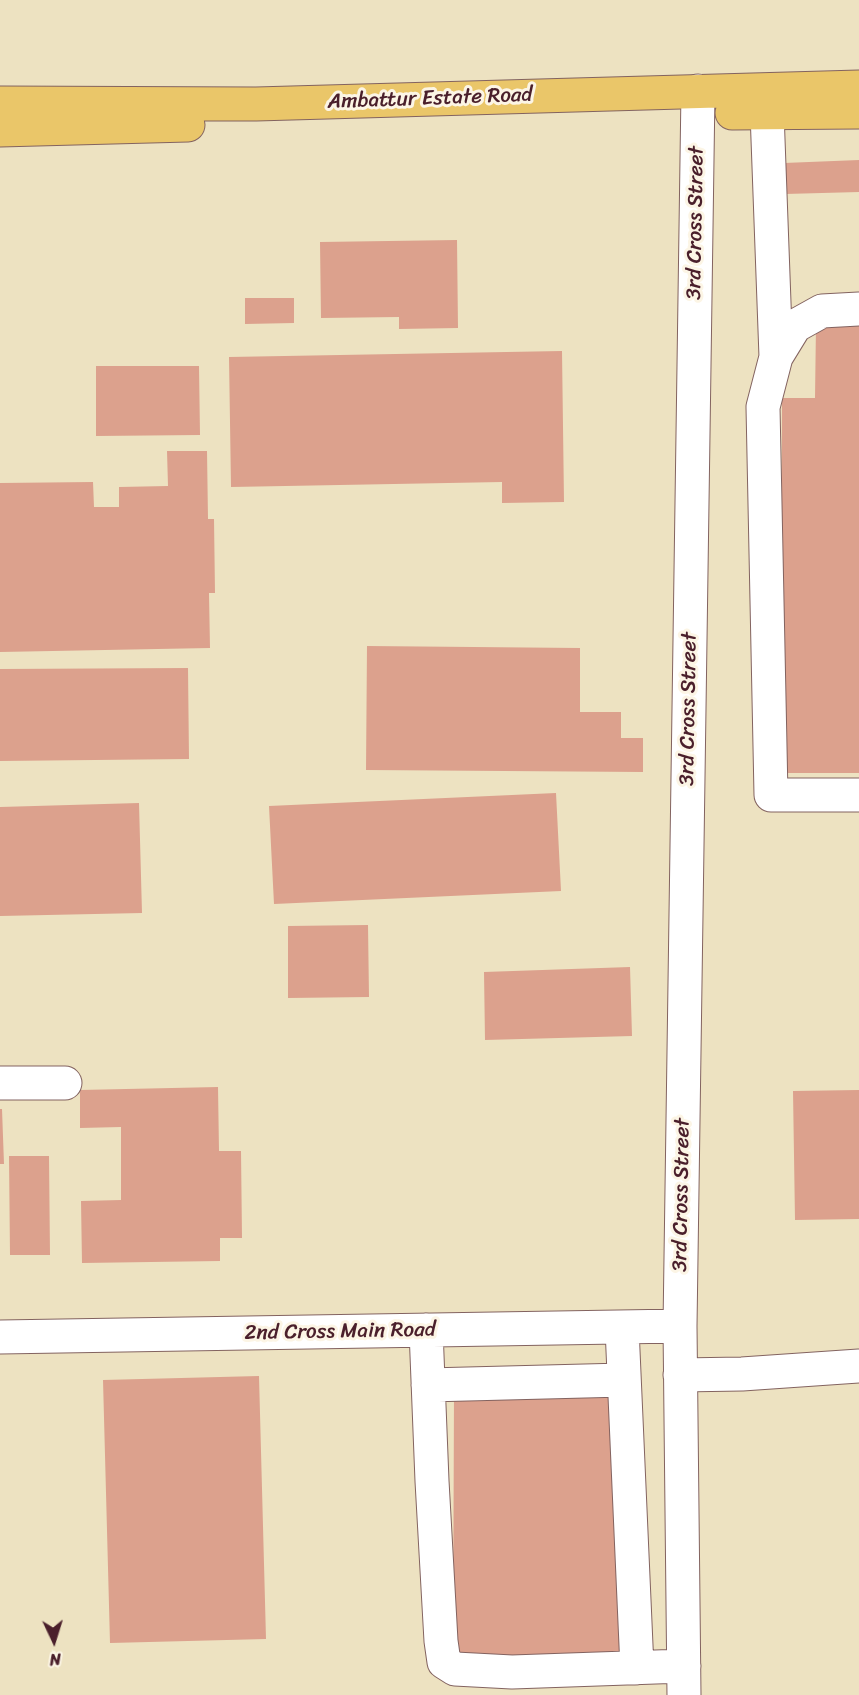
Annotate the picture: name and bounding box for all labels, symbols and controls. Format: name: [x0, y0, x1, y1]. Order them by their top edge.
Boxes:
street label: Ambattur Estate Road: [327, 83, 533, 115]
street label: 3rd Cross Street: [682, 146, 710, 300]
street label: 3rd Cross Street: [675, 632, 703, 786]
street label: 3rd Cross Street: [668, 1118, 696, 1272]
street label: 2nd Cross Main Road: [244, 1318, 436, 1346]
north arrow: [24, 1611, 84, 1671]
text: N: [49, 1645, 62, 1674]

